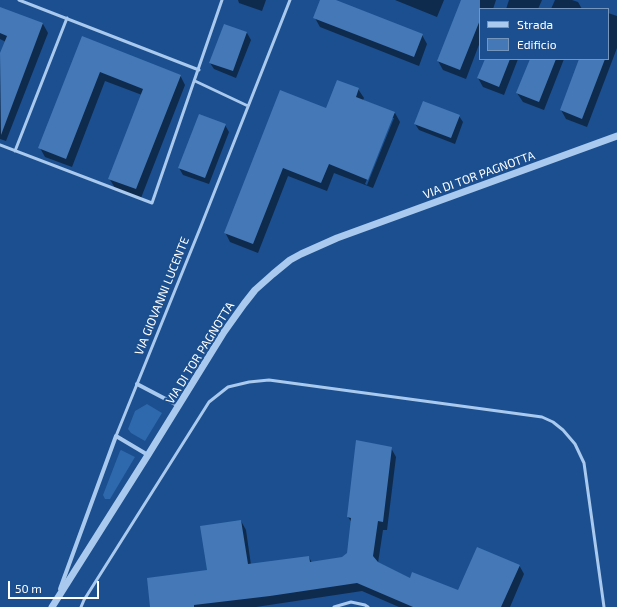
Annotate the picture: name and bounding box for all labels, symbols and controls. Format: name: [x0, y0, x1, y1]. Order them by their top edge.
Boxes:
legend: [479, 8, 609, 60]
text: Strada: [517, 17, 553, 31]
text: Edificio: [517, 37, 557, 51]
street label: VIA DI TOR PAGNOTTA: [421, 148, 537, 202]
street label: VIA GIOVANNI LUCENTE: [132, 235, 192, 357]
street label: VIA DI TOR PAGNOTTA: [163, 299, 237, 407]
scale bar: [10, 573, 101, 599]
text: 50 m: [15, 581, 42, 595]

